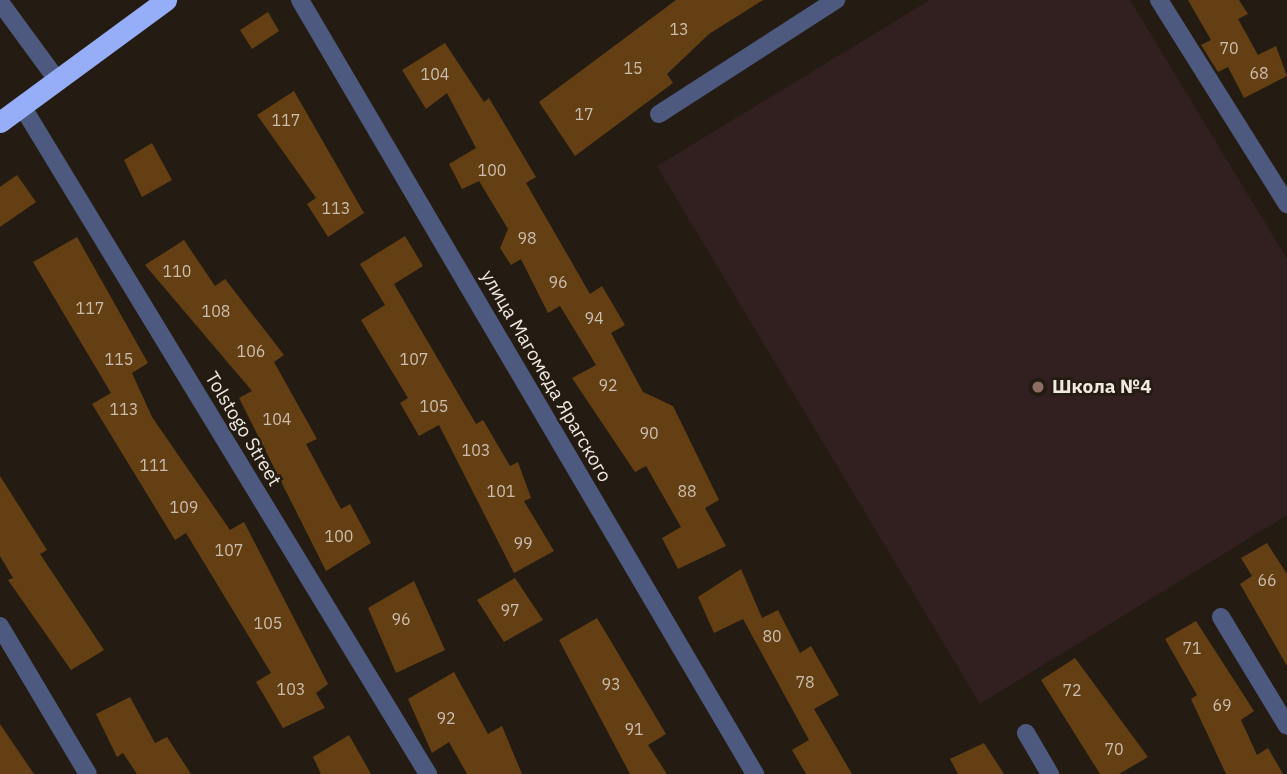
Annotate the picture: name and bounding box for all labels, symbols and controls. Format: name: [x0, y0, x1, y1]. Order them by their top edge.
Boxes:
house number: 13: [669, 19, 689, 39]
house number: 70: [1219, 38, 1239, 58]
house number: 15: [623, 58, 643, 78]
house number: 68: [1249, 63, 1269, 83]
house number: 104: [421, 64, 449, 84]
house number: 17: [574, 104, 594, 124]
house number: 117: [272, 110, 300, 130]
house number: 100: [478, 160, 506, 180]
house number: 113: [322, 198, 350, 218]
house number: 98: [517, 228, 537, 248]
house number: 110: [163, 261, 191, 281]
street label: улица Магомеда Ярагского: [476, 266, 616, 486]
house number: 96: [548, 272, 568, 292]
house number: 117: [76, 298, 104, 318]
house number: 108: [202, 301, 230, 321]
house number: 94: [584, 308, 604, 328]
house number: 106: [237, 341, 265, 361]
house number: 115: [105, 349, 133, 369]
house number: 107: [400, 349, 428, 369]
street label: Tolstogo Street: [200, 368, 286, 490]
house number: 92: [598, 375, 618, 395]
place label: Школа №4: [1052, 376, 1152, 398]
marker: Школа №4: [1030, 379, 1046, 395]
house number: 105: [420, 396, 448, 416]
house number: 113: [110, 399, 138, 419]
house number: 104: [263, 409, 291, 429]
house number: 90: [639, 423, 659, 443]
house number: 103: [462, 440, 490, 460]
house number: 111: [140, 455, 168, 475]
house number: 101: [487, 481, 515, 501]
house number: 88: [677, 481, 697, 501]
house number: 109: [170, 497, 198, 517]
house number: 100: [325, 526, 353, 546]
house number: 99: [513, 533, 533, 553]
house number: 107: [215, 540, 243, 560]
house number: 66: [1257, 570, 1277, 590]
house number: 97: [500, 600, 520, 620]
house number: 96: [391, 609, 411, 629]
house number: 105: [254, 613, 282, 633]
house number: 80: [762, 626, 782, 646]
house number: 71: [1182, 638, 1202, 658]
house number: 78: [795, 672, 815, 692]
house number: 93: [601, 674, 621, 694]
house number: 103: [277, 679, 305, 699]
house number: 72: [1062, 680, 1082, 700]
house number: 69: [1212, 695, 1232, 715]
house number: 92: [436, 708, 456, 728]
house number: 91: [624, 719, 644, 739]
house number: 70: [1104, 739, 1124, 759]

